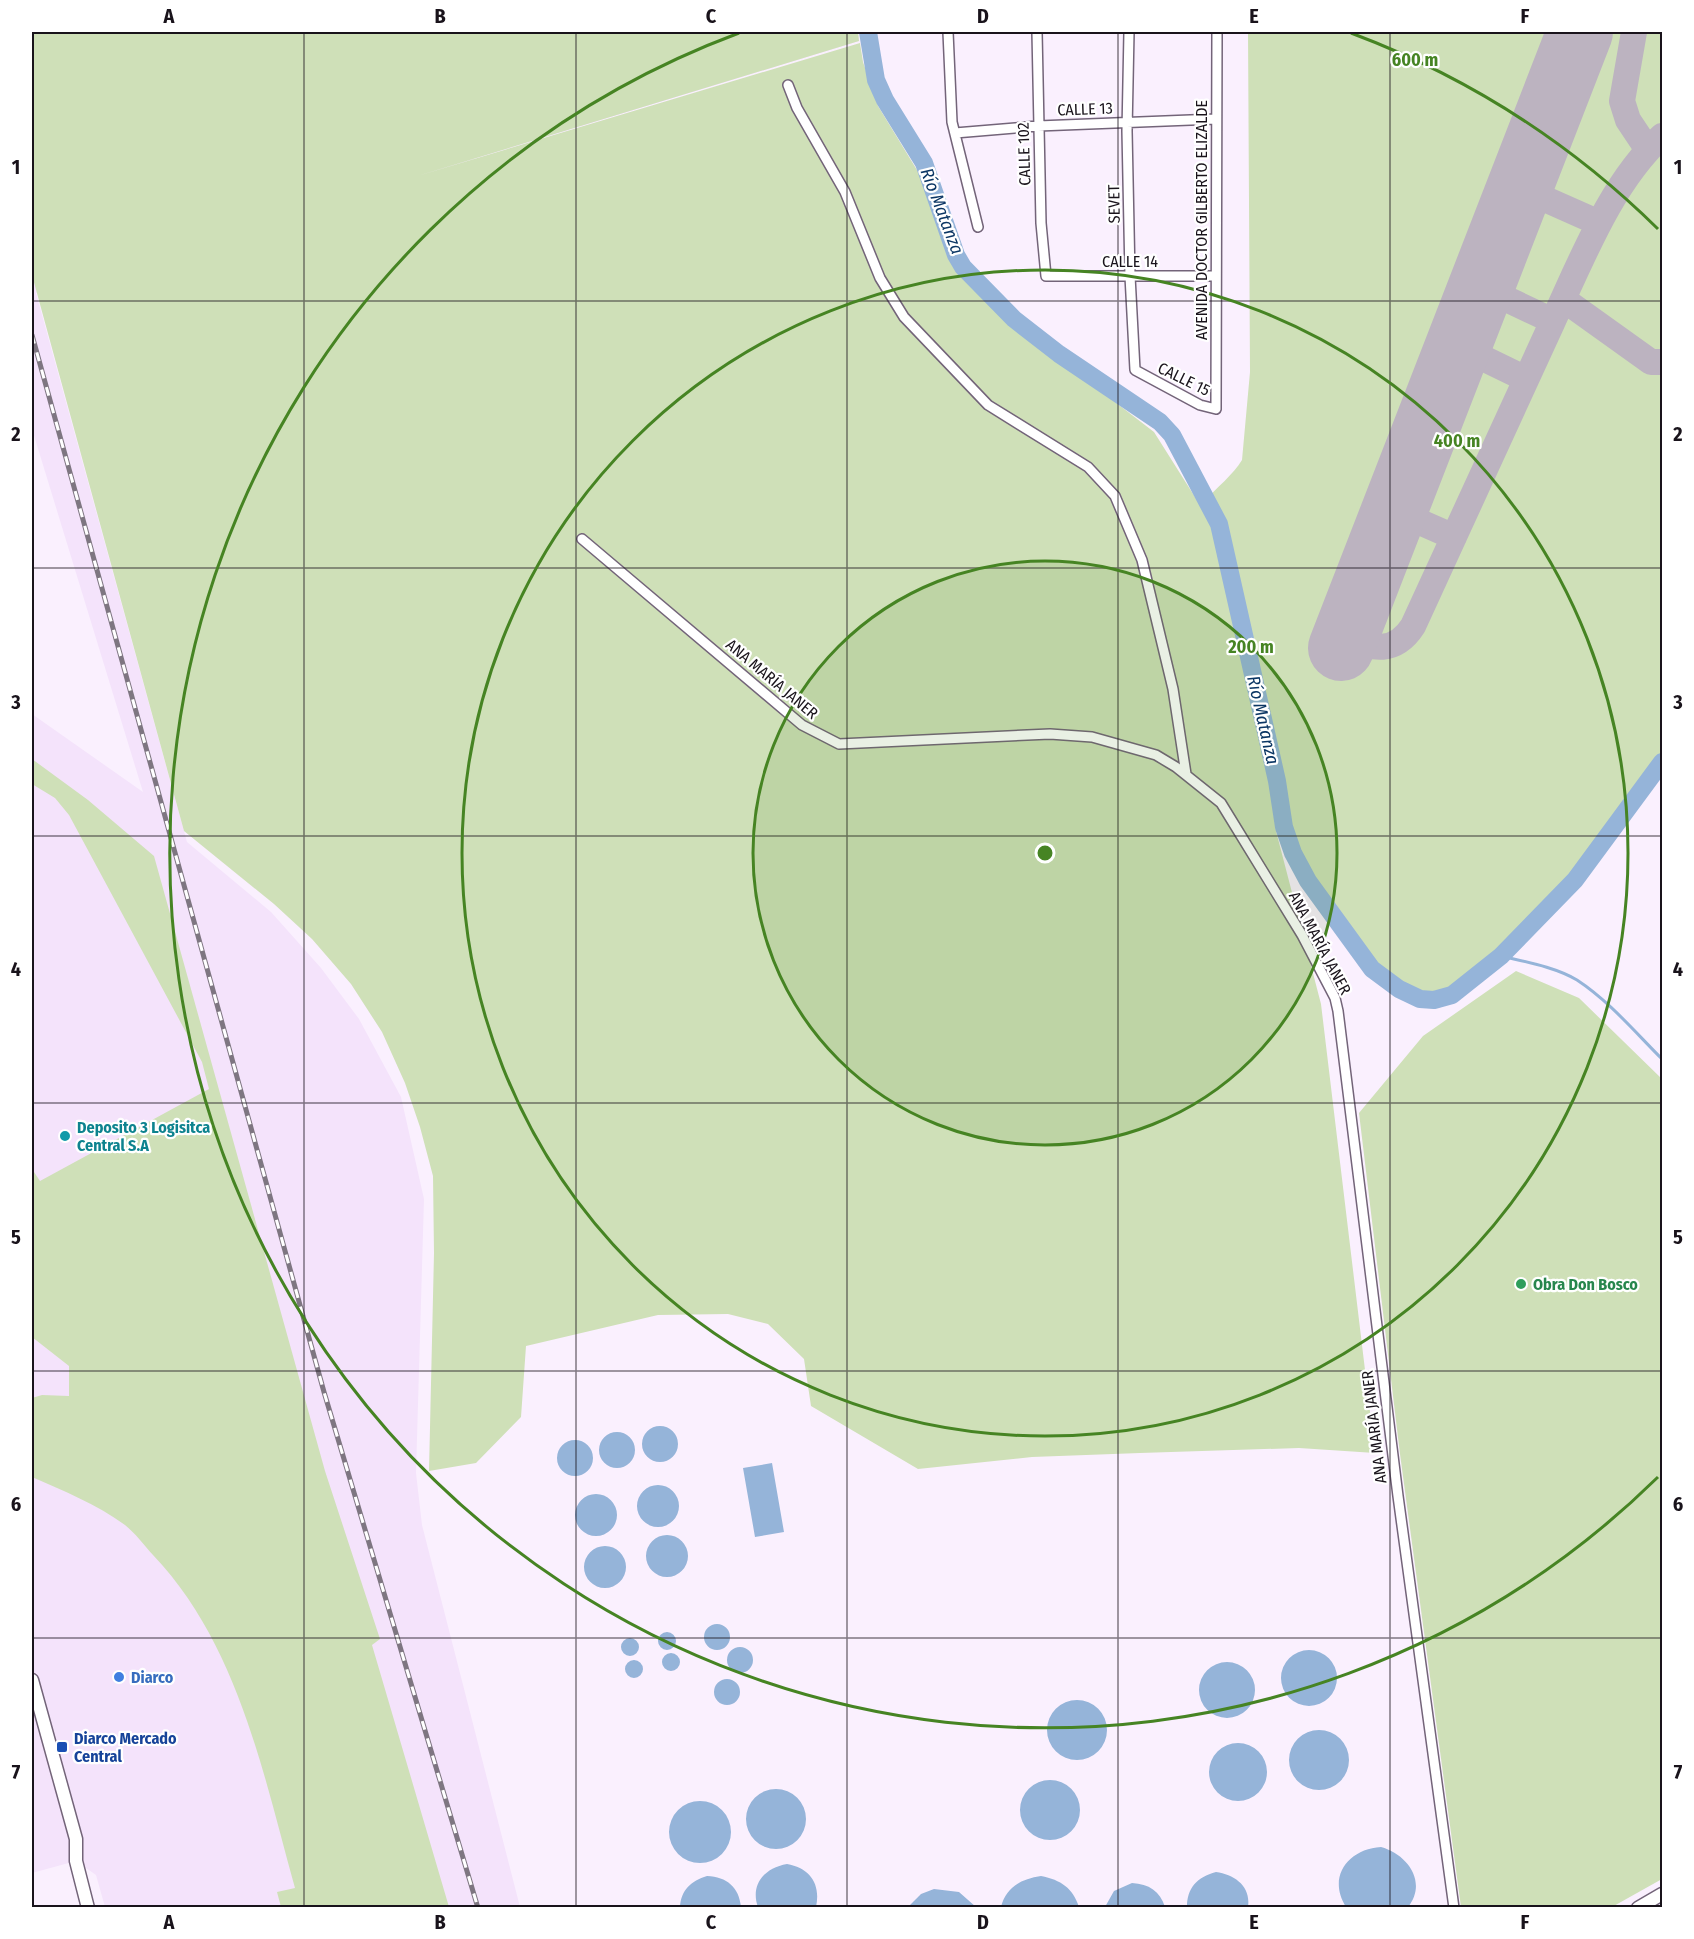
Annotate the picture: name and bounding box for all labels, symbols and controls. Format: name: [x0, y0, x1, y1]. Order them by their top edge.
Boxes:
text: A: [163, 4, 176, 28]
text: B: [434, 4, 446, 28]
text: C: [706, 4, 717, 28]
text: D: [977, 4, 989, 28]
text: E: [1249, 4, 1259, 28]
text: F: [1521, 4, 1530, 28]
text: 600 m: [1392, 49, 1438, 71]
street label: CALLE 13: [1057, 99, 1113, 119]
street label: AVENIDA DOCTOR GILBERTO ELIZALDE: [1192, 100, 1211, 340]
street label: CALLE 102: [1013, 122, 1035, 186]
text: 1: [12, 155, 20, 179]
text: 1: [1674, 155, 1682, 179]
water label: Río Matanza: [916, 165, 968, 257]
street label: SEVET: [1104, 184, 1124, 223]
street label: CALLE 14: [1102, 252, 1158, 271]
street label: CALLE 15: [1155, 358, 1213, 400]
text: 2: [10, 422, 21, 446]
text: 2: [1672, 422, 1683, 446]
text: 400 m: [1434, 430, 1480, 452]
street label: ANA MARÍA JANER: [722, 635, 822, 723]
text: 200 m: [1227, 636, 1274, 658]
water label: Río Matanza: [1242, 673, 1284, 767]
text: 3: [10, 690, 21, 714]
text: 3: [1672, 690, 1683, 714]
centre of rings: [1035, 843, 1055, 863]
street label: ANA MARÍA JANER: [1285, 888, 1355, 998]
text: 4: [11, 957, 21, 981]
text: 4: [1673, 957, 1683, 981]
place label: Deposito 3 Logisitca Central S.A: [77, 1118, 210, 1155]
marker: Deposito 3 Logisitca Central S.A: [58, 1129, 72, 1143]
text: 5: [11, 1225, 21, 1249]
text: 5: [1673, 1225, 1683, 1249]
place label: Obra Don Bosco: [1533, 1275, 1638, 1294]
marker: Obra Don Bosco: [1514, 1277, 1528, 1291]
street label: ANA MARÍA JANER: [1358, 1369, 1390, 1485]
text: 6: [11, 1492, 21, 1516]
text: 6: [1673, 1492, 1683, 1516]
place label: Diarco: [131, 1668, 174, 1687]
marker: Diarco: [112, 1670, 126, 1684]
place label: Diarco Mercado Central: [74, 1729, 177, 1766]
marker: Diarco Mercado Central: [55, 1740, 69, 1754]
text: 7: [12, 1760, 21, 1784]
text: 7: [1674, 1760, 1683, 1784]
text: A: [163, 1910, 176, 1934]
text: B: [434, 1910, 446, 1934]
text: C: [706, 1910, 717, 1934]
text: D: [977, 1910, 989, 1934]
text: E: [1249, 1910, 1259, 1934]
text: F: [1521, 1910, 1530, 1934]

